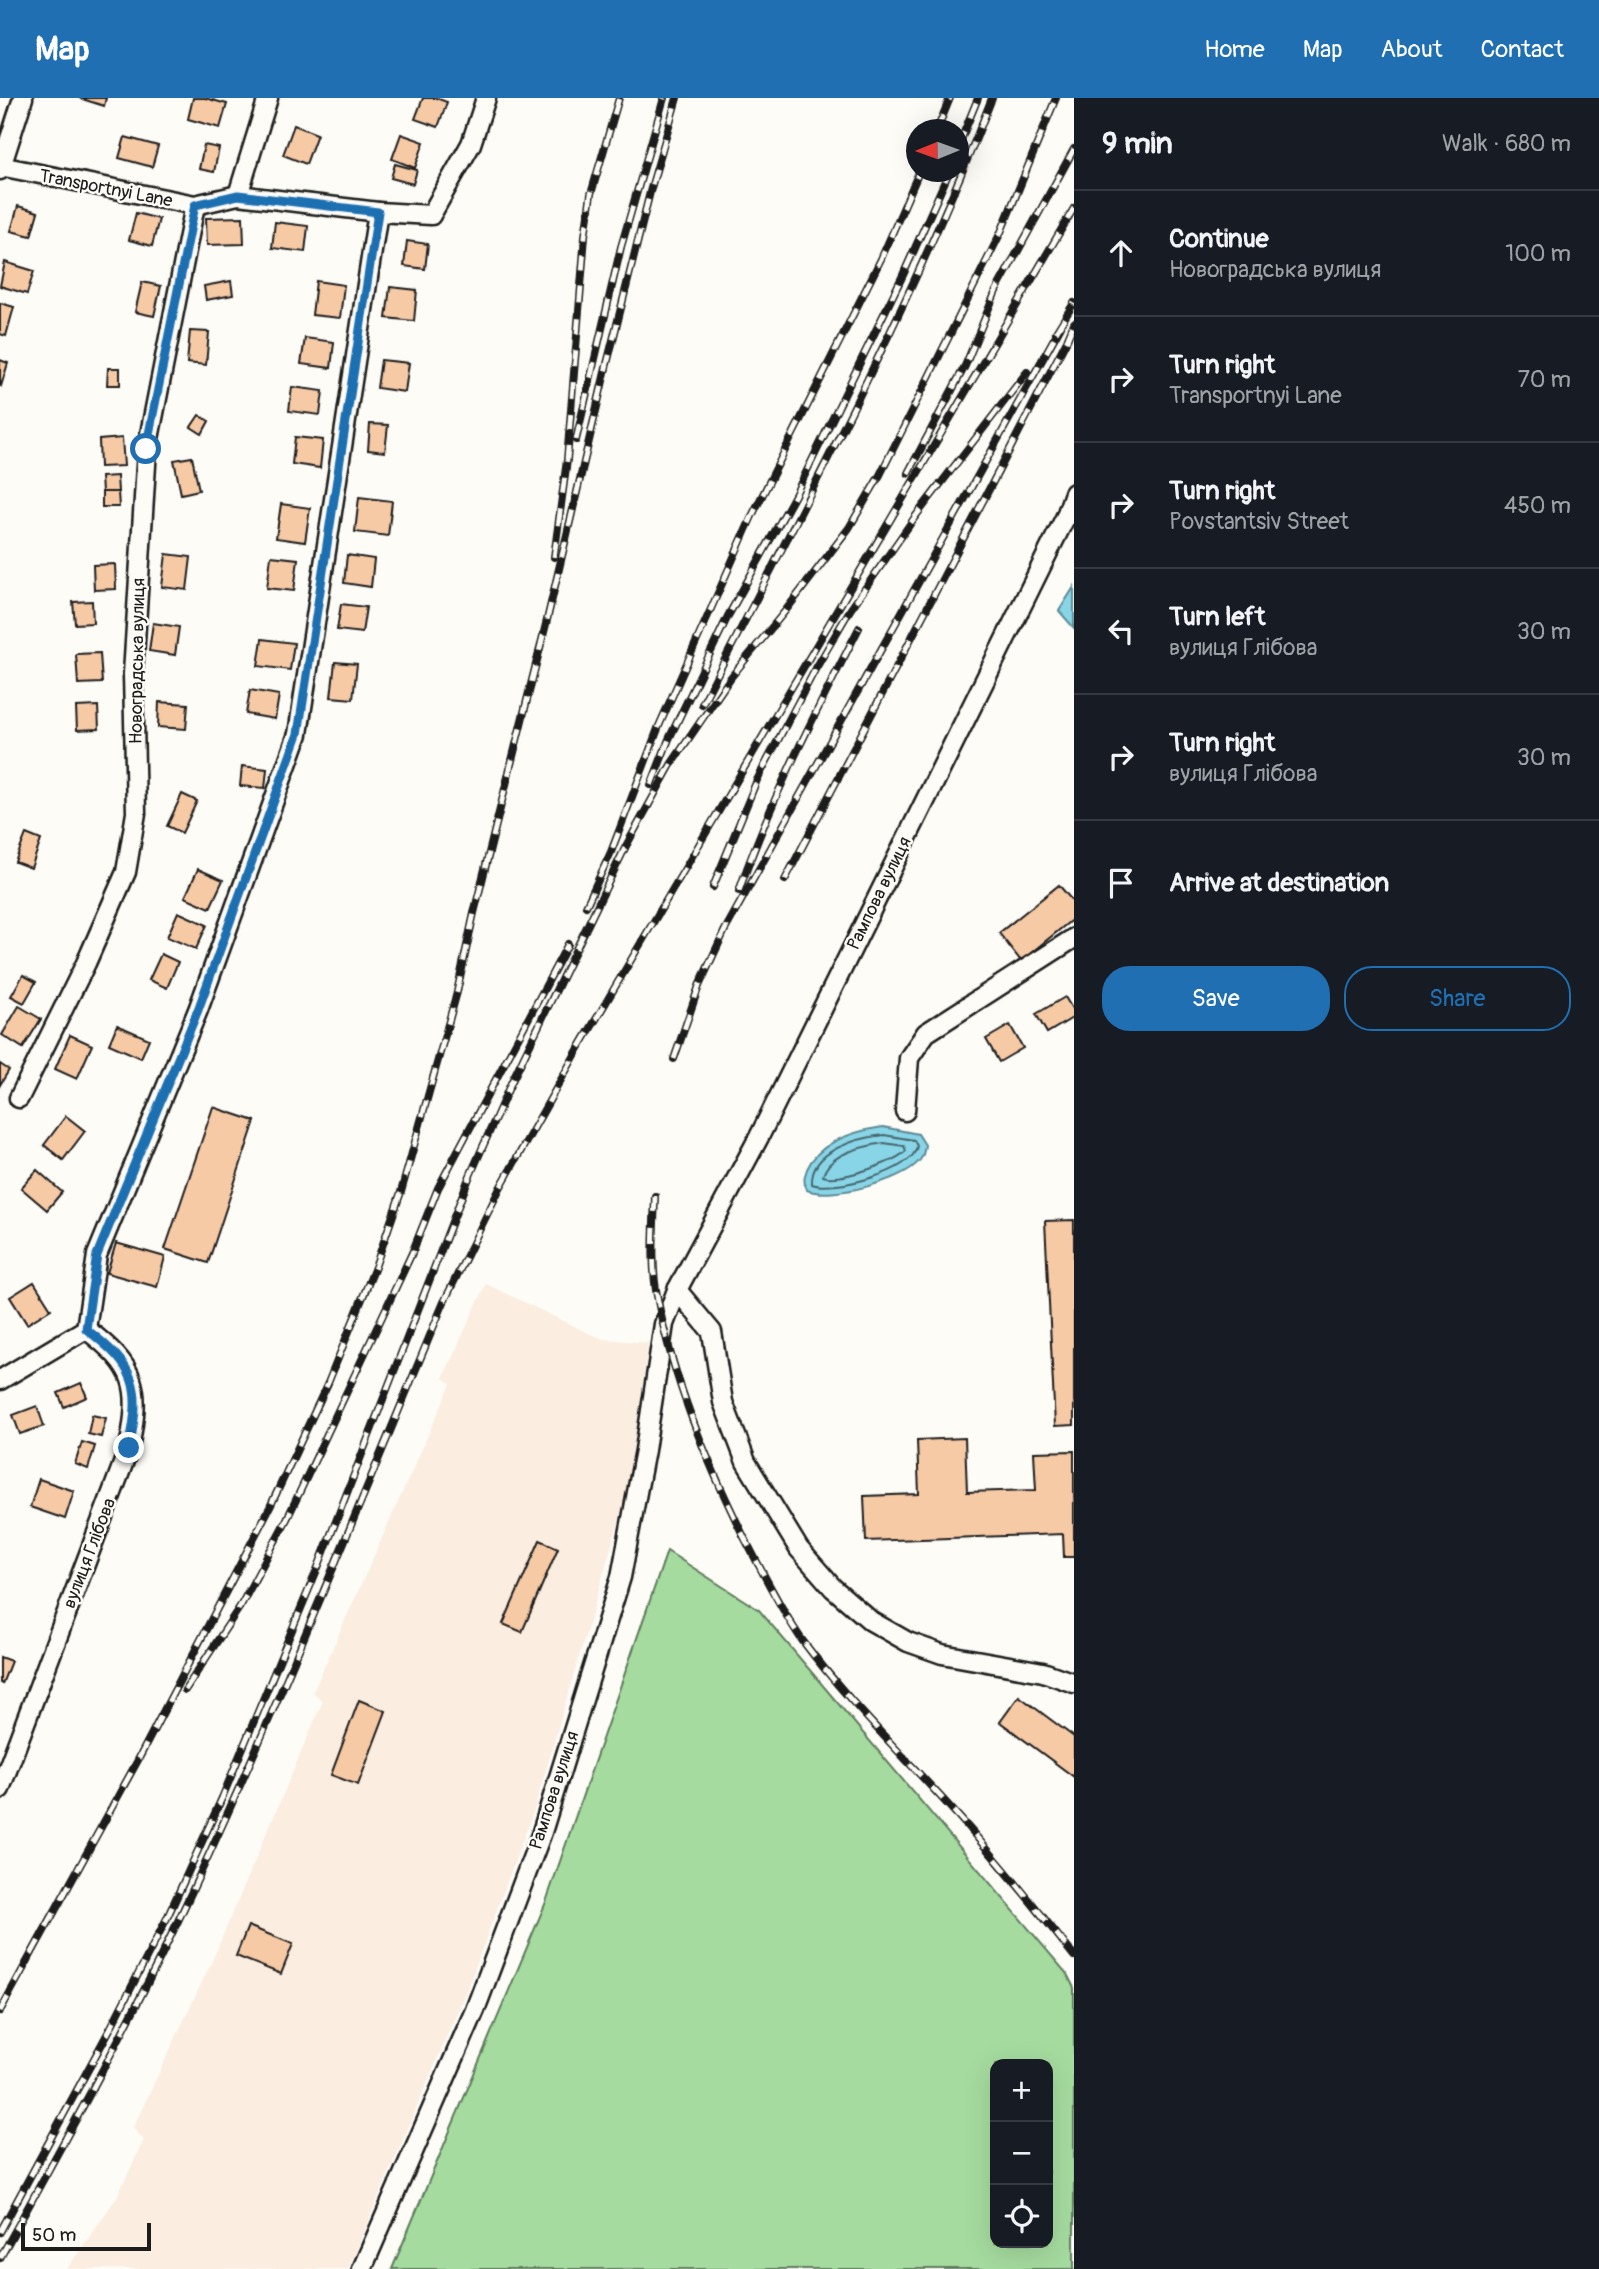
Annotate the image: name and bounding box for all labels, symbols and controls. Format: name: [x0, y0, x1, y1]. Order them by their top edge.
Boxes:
text: Map: [35, 29, 90, 70]
text: Home: [1204, 35, 1265, 64]
text: Map: [1303, 35, 1343, 64]
text: About: [1381, 35, 1443, 64]
text: Contact: [1481, 35, 1564, 64]
north arrow: [906, 119, 969, 182]
text: 9 min: [1102, 125, 1173, 162]
text: Walk · 680 m: [1442, 129, 1571, 158]
street label: Transportnyi Lane: [37, 164, 175, 213]
text: Continue: [1169, 223, 1269, 255]
icon: ahead: [1102, 234, 1140, 272]
text: 100 m: [1505, 239, 1571, 268]
text: Новоградська вулиця: [1169, 255, 1381, 284]
text: Turn right: [1169, 349, 1275, 381]
icon: right: [1102, 360, 1140, 398]
text: 70 m: [1518, 365, 1571, 394]
text: Transportnyi Lane: [1169, 381, 1342, 410]
route start: [130, 433, 161, 464]
text: Turn right: [1169, 475, 1275, 507]
icon: right: [1102, 486, 1140, 524]
text: 450 m: [1504, 491, 1571, 520]
text: Povstantsiv Street: [1169, 507, 1349, 536]
street label: Новоградська вулиця: [125, 578, 150, 744]
text: Turn left: [1169, 601, 1265, 633]
icon: left: [1102, 612, 1140, 650]
text: 30 m: [1517, 617, 1571, 646]
text: вулиця Глібова: [1169, 633, 1317, 662]
text: Turn right: [1169, 727, 1275, 759]
icon: right: [1102, 738, 1140, 776]
text: 30 m: [1517, 743, 1571, 772]
text: вулиця Глібова: [1169, 759, 1317, 788]
street label: Рампова вулиця: [842, 833, 917, 953]
icon: arrive: [1102, 864, 1140, 902]
text: Arrive at destination: [1169, 867, 1389, 899]
button: Save: [1102, 966, 1330, 1031]
button: Share: [1344, 966, 1571, 1031]
route end: [113, 1432, 144, 1463]
street label: вулиця Глібова: [58, 1495, 121, 1612]
street label: Рампова вулиця: [525, 1728, 584, 1852]
map controls: [990, 2059, 1053, 2248]
button: +: [990, 2059, 1053, 2122]
button: −: [990, 2122, 1053, 2185]
button: locate: [990, 2185, 1053, 2248]
scale bar: [21, 2220, 150, 2252]
text: 50 m: [32, 2223, 76, 2247]

